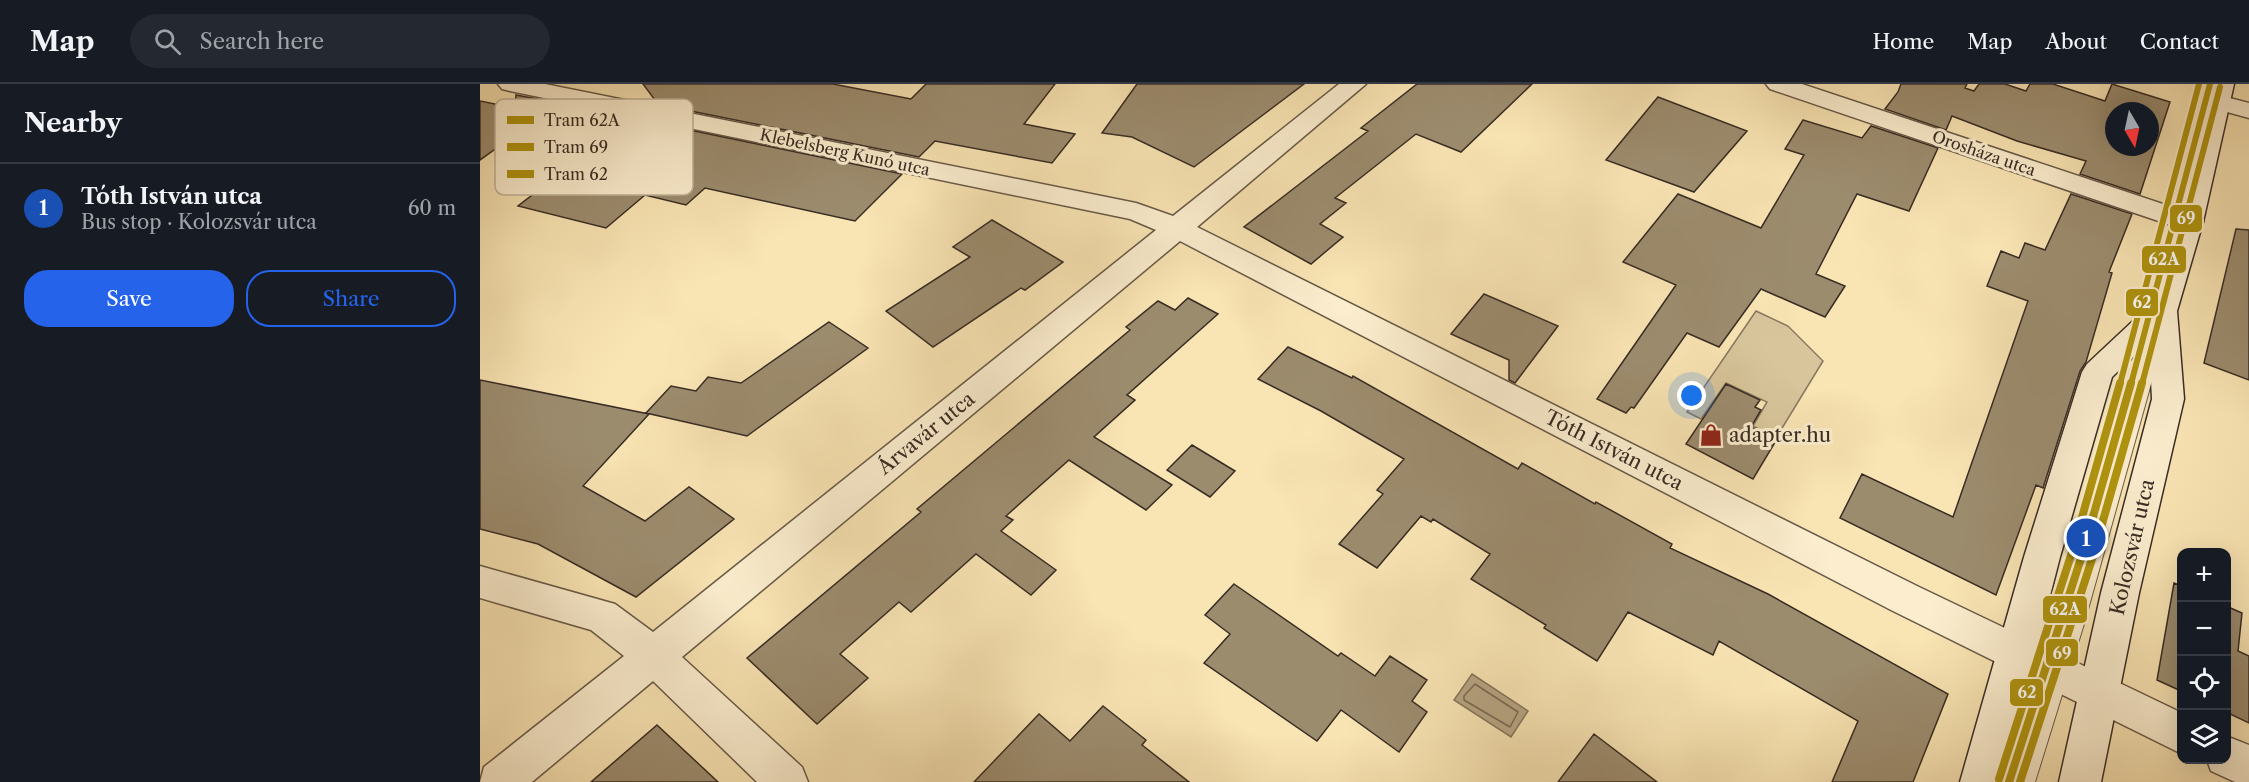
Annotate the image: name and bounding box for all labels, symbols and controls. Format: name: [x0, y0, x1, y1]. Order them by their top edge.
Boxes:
search box: [130, 14, 550, 68]
text: Map: [30, 24, 94, 58]
icon: search: [151, 25, 184, 58]
text: Search here: [199, 28, 324, 55]
text: Home: [1873, 29, 1934, 54]
text: Map: [1967, 29, 2012, 54]
text: About: [2045, 29, 2107, 54]
text: Contact: [2140, 29, 2219, 54]
legend: [495, 99, 693, 195]
north arrow: [2105, 102, 2159, 156]
text: Nearby: [24, 107, 122, 139]
text: Tram 62A: [544, 110, 621, 130]
street label: Klebelsberg Kunó utca: [758, 124, 932, 180]
street label: Orosháza utca: [1930, 126, 2039, 180]
text: Tram 69: [544, 137, 608, 157]
text: Tram 62: [544, 164, 608, 184]
text: Tóth István utca: [81, 183, 262, 210]
text: 1: [39, 196, 48, 220]
text: 60 m: [408, 196, 456, 220]
line badge: 69: [2169, 204, 2203, 233]
text: 69: [2176, 208, 2196, 228]
text: Bus stop · Kolozsvár utca: [81, 210, 317, 234]
line badge: 62A: [2141, 245, 2187, 274]
text: 62A: [2148, 249, 2180, 269]
button: Save: [24, 270, 234, 327]
button: Share: [246, 270, 456, 327]
line badge: 62: [2125, 288, 2159, 317]
text: 62: [2132, 292, 2152, 312]
your location: [1677, 381, 1706, 410]
street label: Árvavár utca: [871, 385, 980, 480]
street label: Tóth István utca: [1541, 405, 1688, 495]
shop icon: adapter.hu: [1698, 422, 1724, 448]
place label: adapter.hu: [1729, 423, 1831, 447]
street label: Kolozsvár utca: [2105, 476, 2159, 617]
pin: 1: [2066, 516, 2106, 560]
map controls: [2177, 548, 2231, 764]
button: +: [2177, 548, 2231, 602]
line badge: 62A: [2042, 595, 2088, 624]
text: 62A: [2049, 599, 2081, 619]
button: −: [2177, 602, 2231, 656]
line badge: 69: [2045, 638, 2079, 667]
text: 69: [2052, 643, 2072, 663]
button: locate: [2177, 656, 2231, 710]
line badge: 62: [2009, 678, 2044, 707]
text: 62: [2017, 682, 2037, 702]
button: layers: [2177, 710, 2231, 764]

